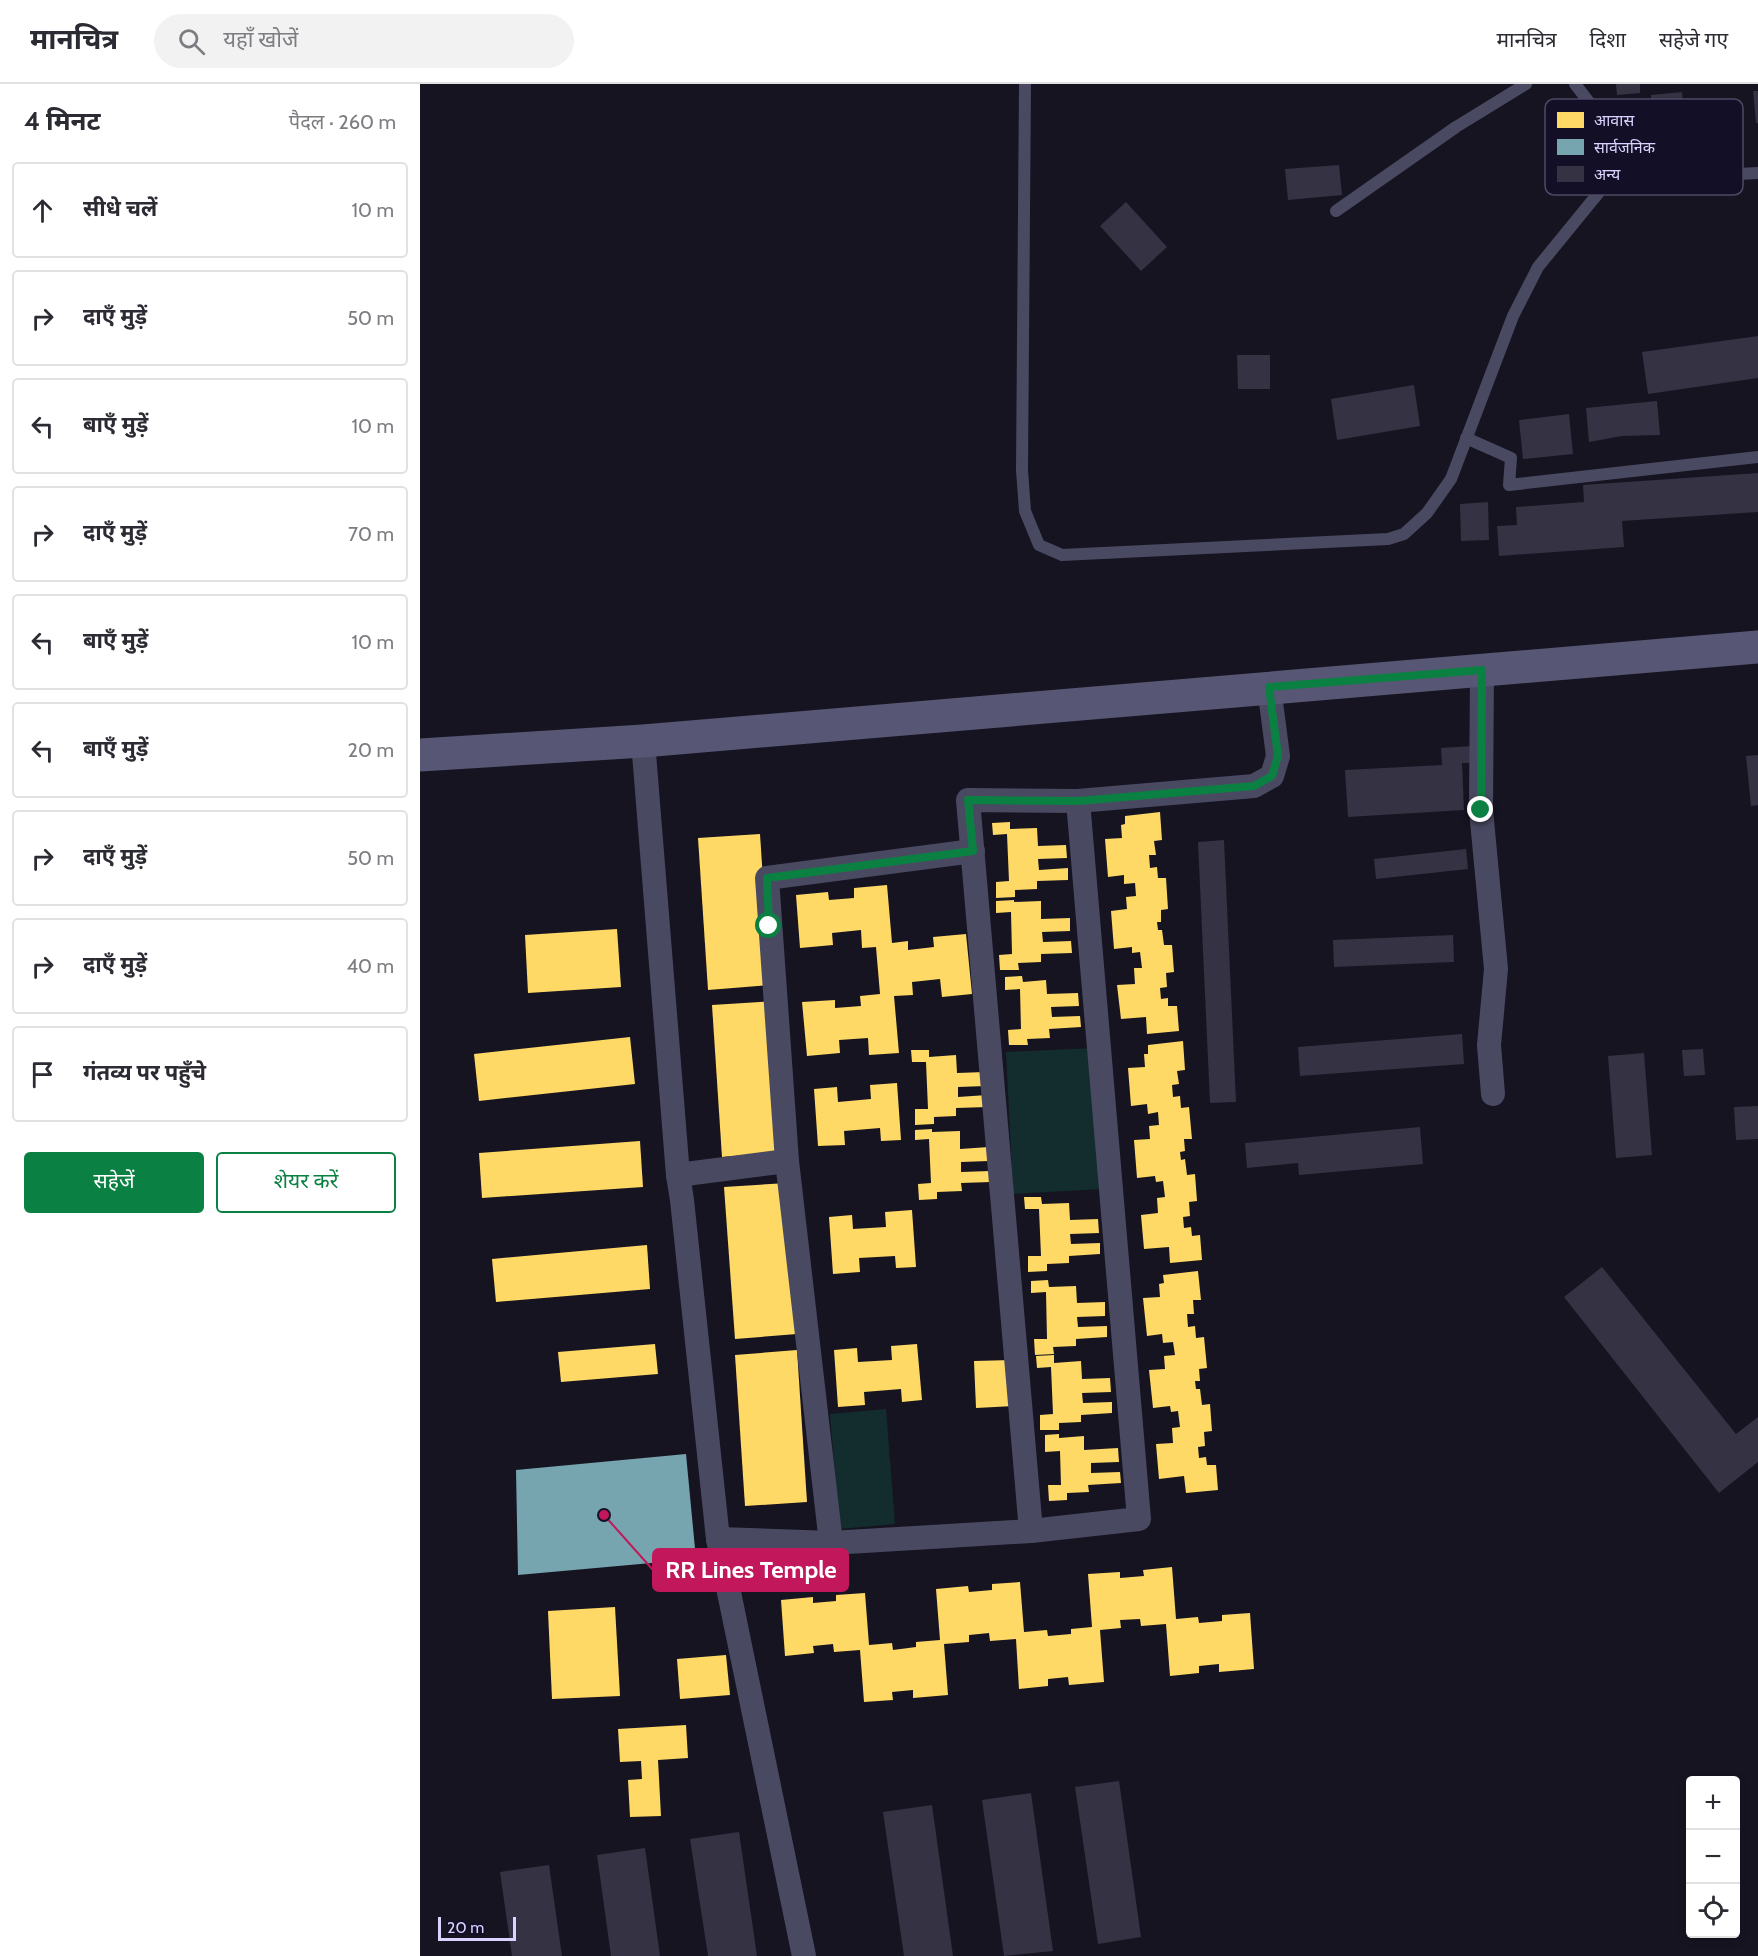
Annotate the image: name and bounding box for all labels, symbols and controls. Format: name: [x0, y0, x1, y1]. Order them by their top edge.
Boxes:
search box: [154, 14, 574, 68]
text: मानचित्र: [30, 22, 118, 56]
icon: search: [175, 25, 208, 58]
text: यहाँ खोजें: [223, 26, 298, 53]
text: मानचित्र: [1497, 27, 1557, 52]
text: दिशा: [1590, 27, 1626, 52]
text: सहेजे गए: [1659, 27, 1728, 52]
legend: [1545, 99, 1743, 195]
text: 4 मिनट: [24, 105, 101, 137]
text: पैदल · 260 m: [289, 110, 396, 134]
text: आवास: [1594, 111, 1635, 130]
text: सार्वजनिक: [1594, 138, 1656, 157]
text: अन्य: [1594, 165, 1621, 184]
icon: ahead: [26, 194, 59, 227]
text: सीधे चलें: [83, 195, 157, 222]
text: 10 m: [351, 198, 394, 222]
icon: right: [26, 302, 59, 335]
text: दाएँ मुड़ें: [83, 303, 147, 330]
text: 50 m: [347, 306, 394, 330]
icon: left: [26, 410, 59, 443]
text: बाएँ मुड़ें: [83, 411, 148, 438]
text: 10 m: [351, 414, 394, 438]
icon: right: [26, 518, 59, 551]
text: दाएँ मुड़ें: [83, 519, 147, 546]
text: 70 m: [348, 522, 394, 546]
icon: left: [26, 626, 59, 659]
text: बाएँ मुड़ें: [83, 627, 148, 654]
text: 10 m: [351, 630, 394, 654]
icon: left: [26, 734, 59, 767]
text: बाएँ मुड़ें: [83, 735, 148, 762]
text: 20 m: [348, 738, 394, 762]
route end: [1467, 796, 1493, 822]
icon: right: [26, 842, 59, 875]
text: दाएँ मुड़ें: [83, 843, 147, 870]
text: 50 m: [347, 846, 394, 870]
route start: [755, 912, 781, 938]
icon: right: [26, 950, 59, 983]
text: दाएँ मुड़ें: [83, 951, 147, 978]
text: 40 m: [346, 954, 394, 978]
icon: arrive: [26, 1058, 59, 1091]
text: गंतव्य पर पहुँचे: [83, 1059, 206, 1086]
button: सहेजें: [24, 1152, 204, 1213]
button: शेयर करें: [216, 1152, 396, 1213]
callout: RR Lines Temple: [653, 1549, 848, 1591]
text: RR Lines Temple: [665, 1555, 837, 1584]
map controls: [1686, 1776, 1740, 1938]
button: +: [1686, 1776, 1740, 1830]
button: −: [1686, 1830, 1740, 1884]
button: locate: [1686, 1884, 1740, 1938]
scale bar: [438, 1914, 516, 1942]
text: 20 m: [447, 1918, 484, 1937]

